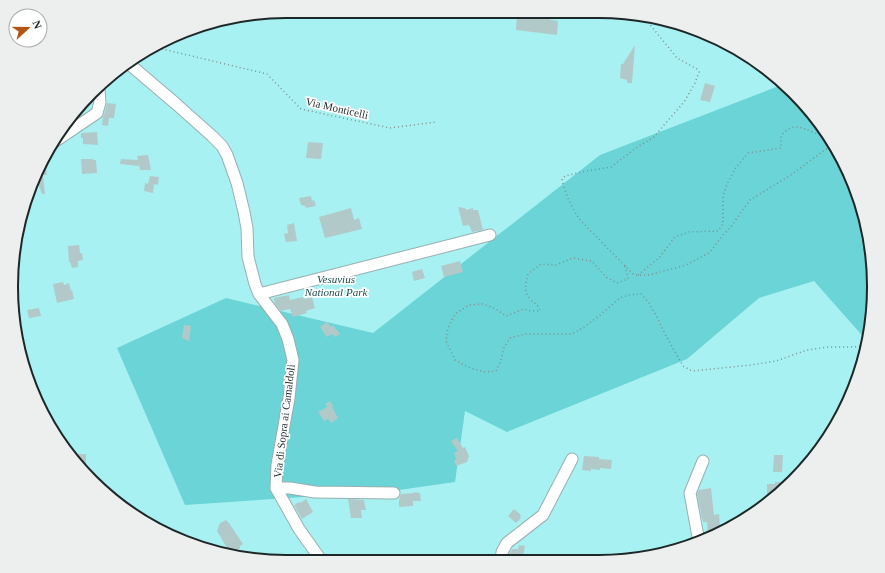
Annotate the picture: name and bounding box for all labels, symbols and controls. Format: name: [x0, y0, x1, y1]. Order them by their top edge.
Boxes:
north arrow: [8, 8, 48, 48]
text: N: [30, 19, 44, 30]
street label: Via Monticelli: [305, 95, 369, 121]
park label: Vesuvius National Park: [304, 273, 368, 298]
street label: Via di Sopra ai Camaldoli: [271, 364, 297, 478]

